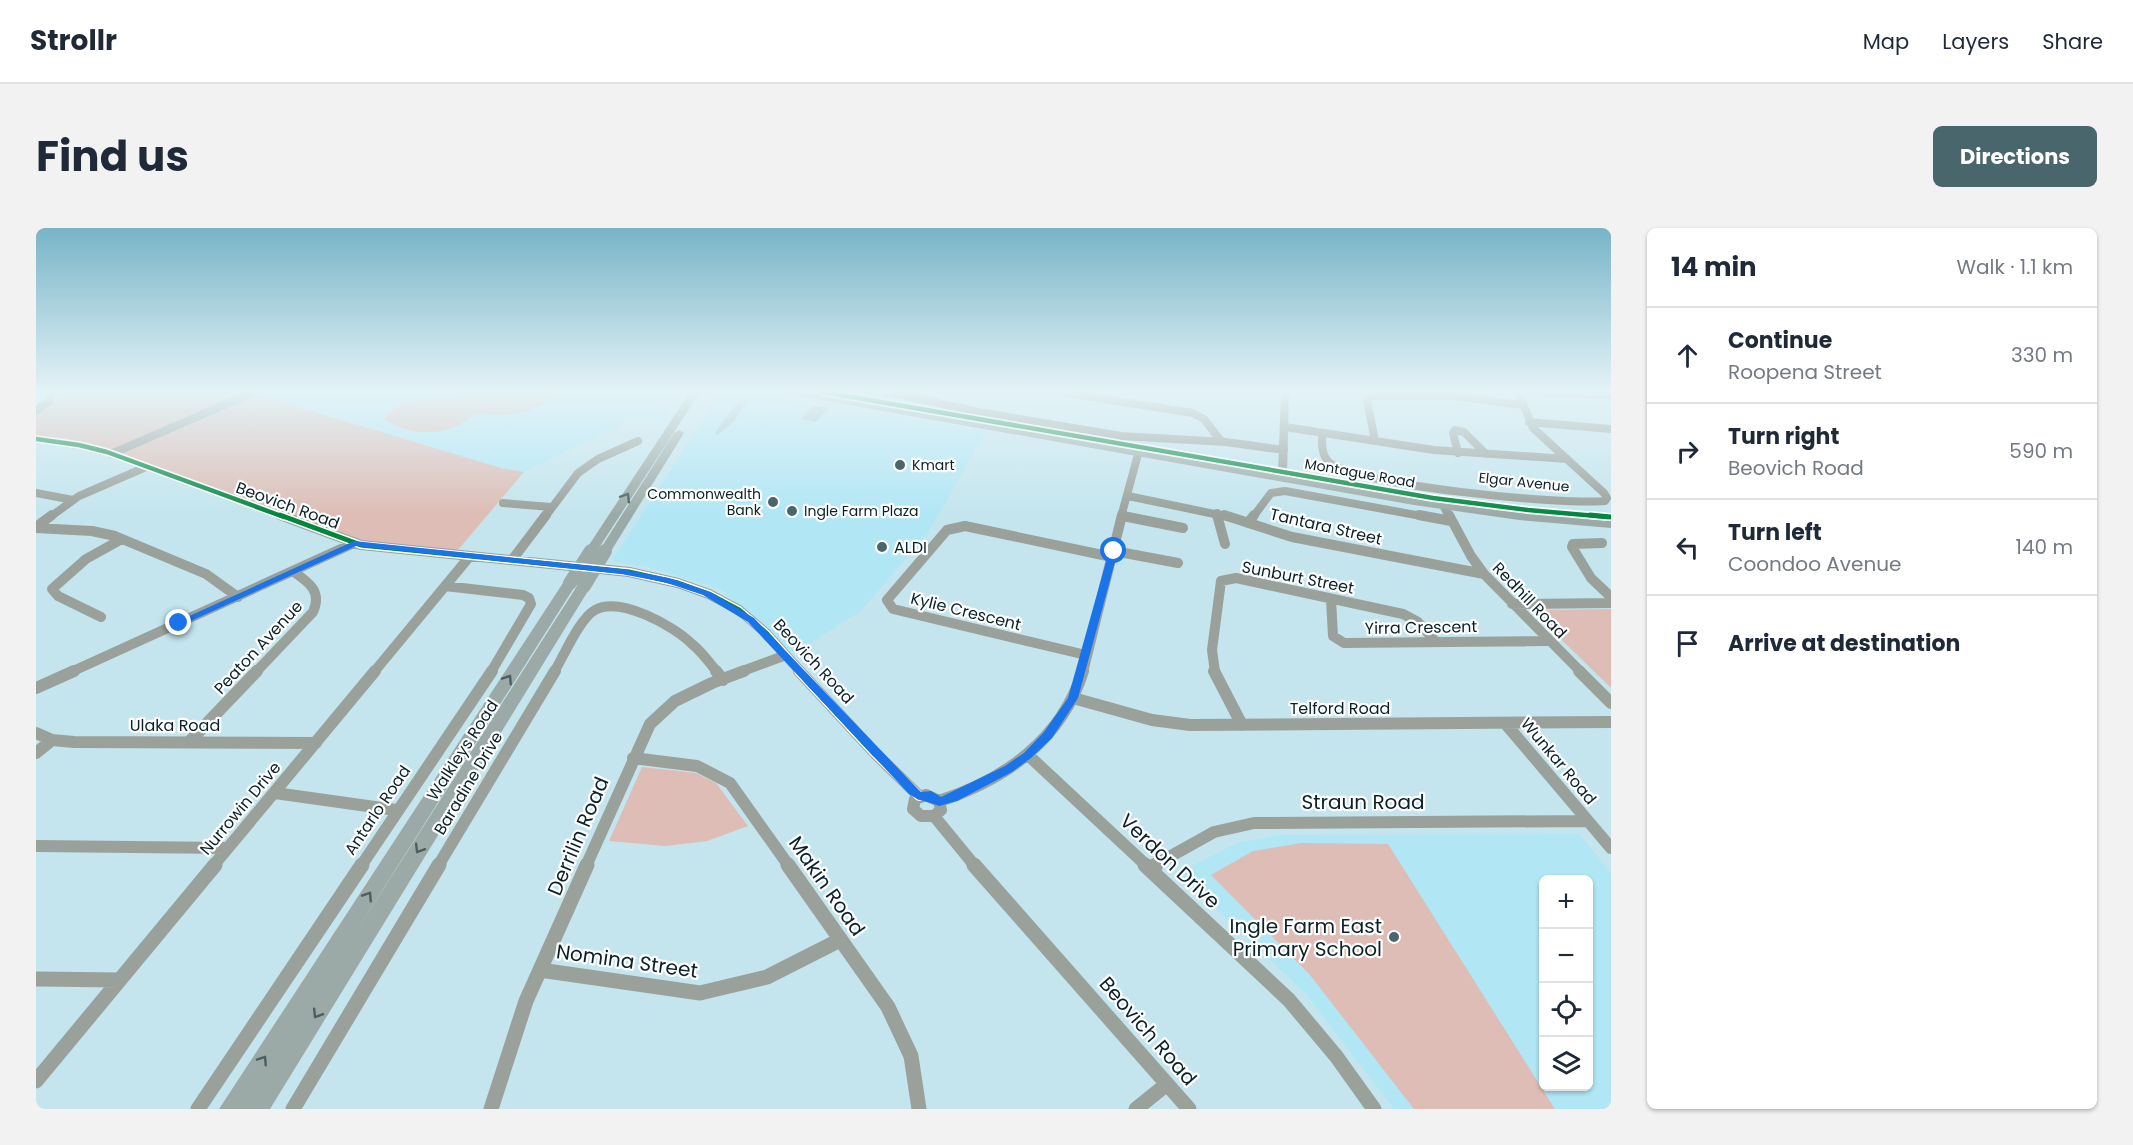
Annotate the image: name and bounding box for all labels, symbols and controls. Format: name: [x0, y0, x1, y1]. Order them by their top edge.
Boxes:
text: Strollr: [30, 21, 117, 60]
text: Map: [1863, 27, 1909, 56]
text: Layers: [1942, 27, 2009, 56]
text: Share: [2042, 27, 2103, 56]
button: Directions: [1933, 126, 2097, 187]
text: Find us: [36, 127, 189, 186]
text: 14 min: [1671, 249, 1757, 285]
text: Walk · 1.1 km: [1957, 253, 2073, 281]
text: Continue: [1728, 325, 1832, 356]
icon: ahead: [1671, 339, 1704, 372]
text: 330 m: [2011, 341, 2073, 369]
text: Roopena Street: [1728, 358, 1882, 386]
text: Turn right: [1728, 421, 1839, 452]
icon: right: [1671, 435, 1704, 468]
text: 590 m: [2009, 437, 2073, 465]
street label: Montague Road: [1303, 453, 1417, 493]
text: Beovich Road: [1728, 454, 1864, 482]
place label: Kmart: [912, 455, 955, 475]
marker: Kmart: [893, 458, 907, 472]
street label: Elgar Avenue: [1478, 467, 1571, 497]
street label: Beovich Road: [233, 476, 343, 535]
place label: Commonwealth Bank: [647, 484, 762, 520]
one-way arrow: [618, 493, 630, 503]
marker: Commonwealth Bank: [766, 495, 780, 509]
place label: Ingle Farm Plaza: [804, 501, 918, 521]
street label: Tantara Street: [1268, 502, 1384, 551]
marker: Ingle Farm Plaza: [785, 504, 799, 518]
text: Turn left: [1728, 517, 1822, 548]
icon: left: [1671, 531, 1704, 564]
text: 140 m: [2016, 533, 2073, 561]
place label: ALDI: [894, 536, 927, 559]
route start: [1100, 537, 1126, 563]
marker: ALDI: [875, 540, 889, 554]
text: Coondoo Avenue: [1728, 550, 1901, 578]
street label: Sunburt Street: [1240, 555, 1356, 600]
street label: Redhill Road: [1487, 557, 1572, 644]
street label: Kylie Crescent: [908, 587, 1024, 636]
street label: Peaton Avenue: [209, 595, 308, 699]
route end: [165, 609, 191, 635]
street label: Beovich Road: [768, 614, 859, 709]
street label: Yirra Crescent: [1365, 615, 1478, 640]
icon: arrive: [1671, 627, 1704, 660]
text: Arrive at destination: [1728, 628, 1960, 659]
one-way arrow: [501, 675, 513, 685]
street label: Walkleys Road: [421, 695, 504, 805]
street label: Telford Road: [1290, 697, 1390, 720]
street label: Wunkar Road: [1515, 713, 1602, 810]
street label: Ulaka Road: [130, 714, 220, 737]
street label: Baradine Drive: [429, 727, 508, 839]
street label: Nurrowin Drive: [194, 757, 286, 860]
street label: Antarlo Road: [339, 761, 416, 860]
street label: Derrilin Road: [540, 772, 616, 900]
street label: Straun Road: [1302, 788, 1424, 816]
street label: Verdon Drive: [1114, 807, 1226, 915]
street label: Makin Road: [782, 830, 872, 942]
one-way arrow: [415, 843, 427, 853]
map controls: [1539, 875, 1593, 1091]
button: +: [1539, 875, 1593, 929]
one-way arrow: [361, 892, 373, 902]
place label: Ingle Farm East Primary School: [1230, 912, 1382, 963]
button: −: [1539, 929, 1593, 983]
marker: Ingle Farm East Primary School: [1387, 930, 1401, 944]
street label: Nomina Street: [554, 937, 700, 985]
street label: Beovich Road: [1093, 971, 1203, 1091]
button: locate: [1539, 983, 1593, 1037]
one-way arrow: [313, 1008, 324, 1019]
button: layers: [1539, 1037, 1593, 1091]
one-way arrow: [255, 1056, 267, 1066]

